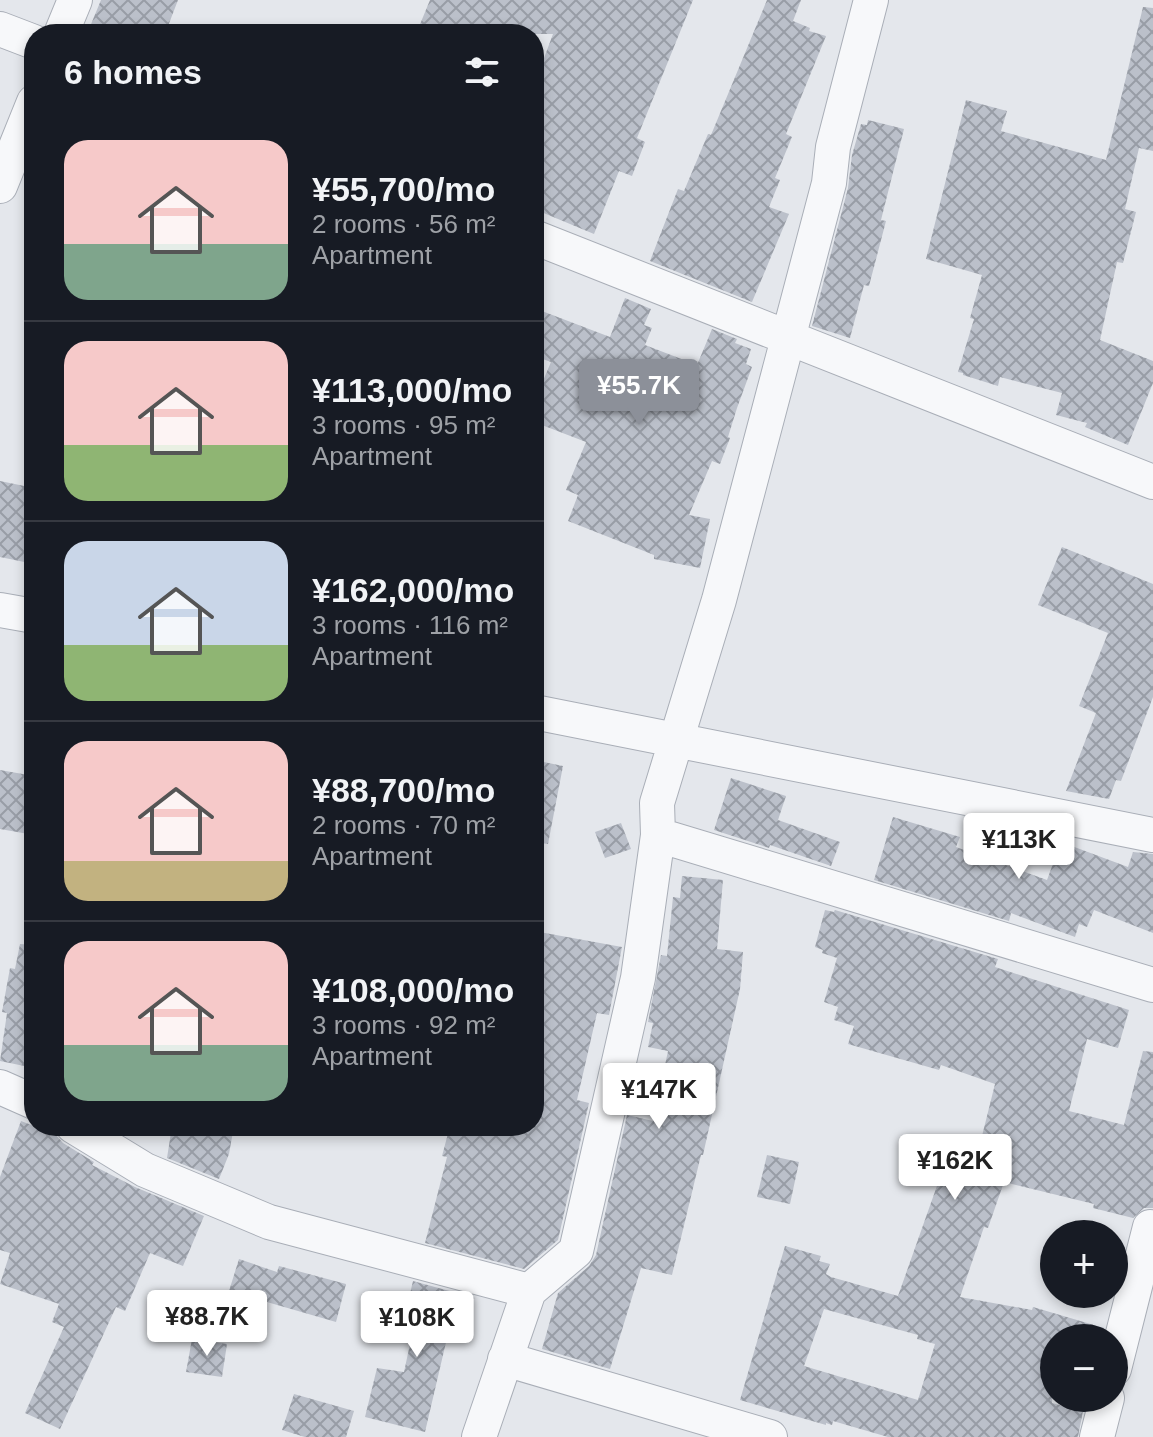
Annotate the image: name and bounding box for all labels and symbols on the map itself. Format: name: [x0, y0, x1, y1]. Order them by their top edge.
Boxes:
pin: ¥55.7K: [574, 359, 704, 427]
pin: ¥113K: [963, 813, 1075, 881]
pin: ¥147K: [603, 1063, 715, 1131]
pin: ¥162K: [899, 1134, 1011, 1202]
pin: ¥88.7K: [142, 1290, 272, 1358]
pin: ¥108K: [361, 1291, 473, 1359]

